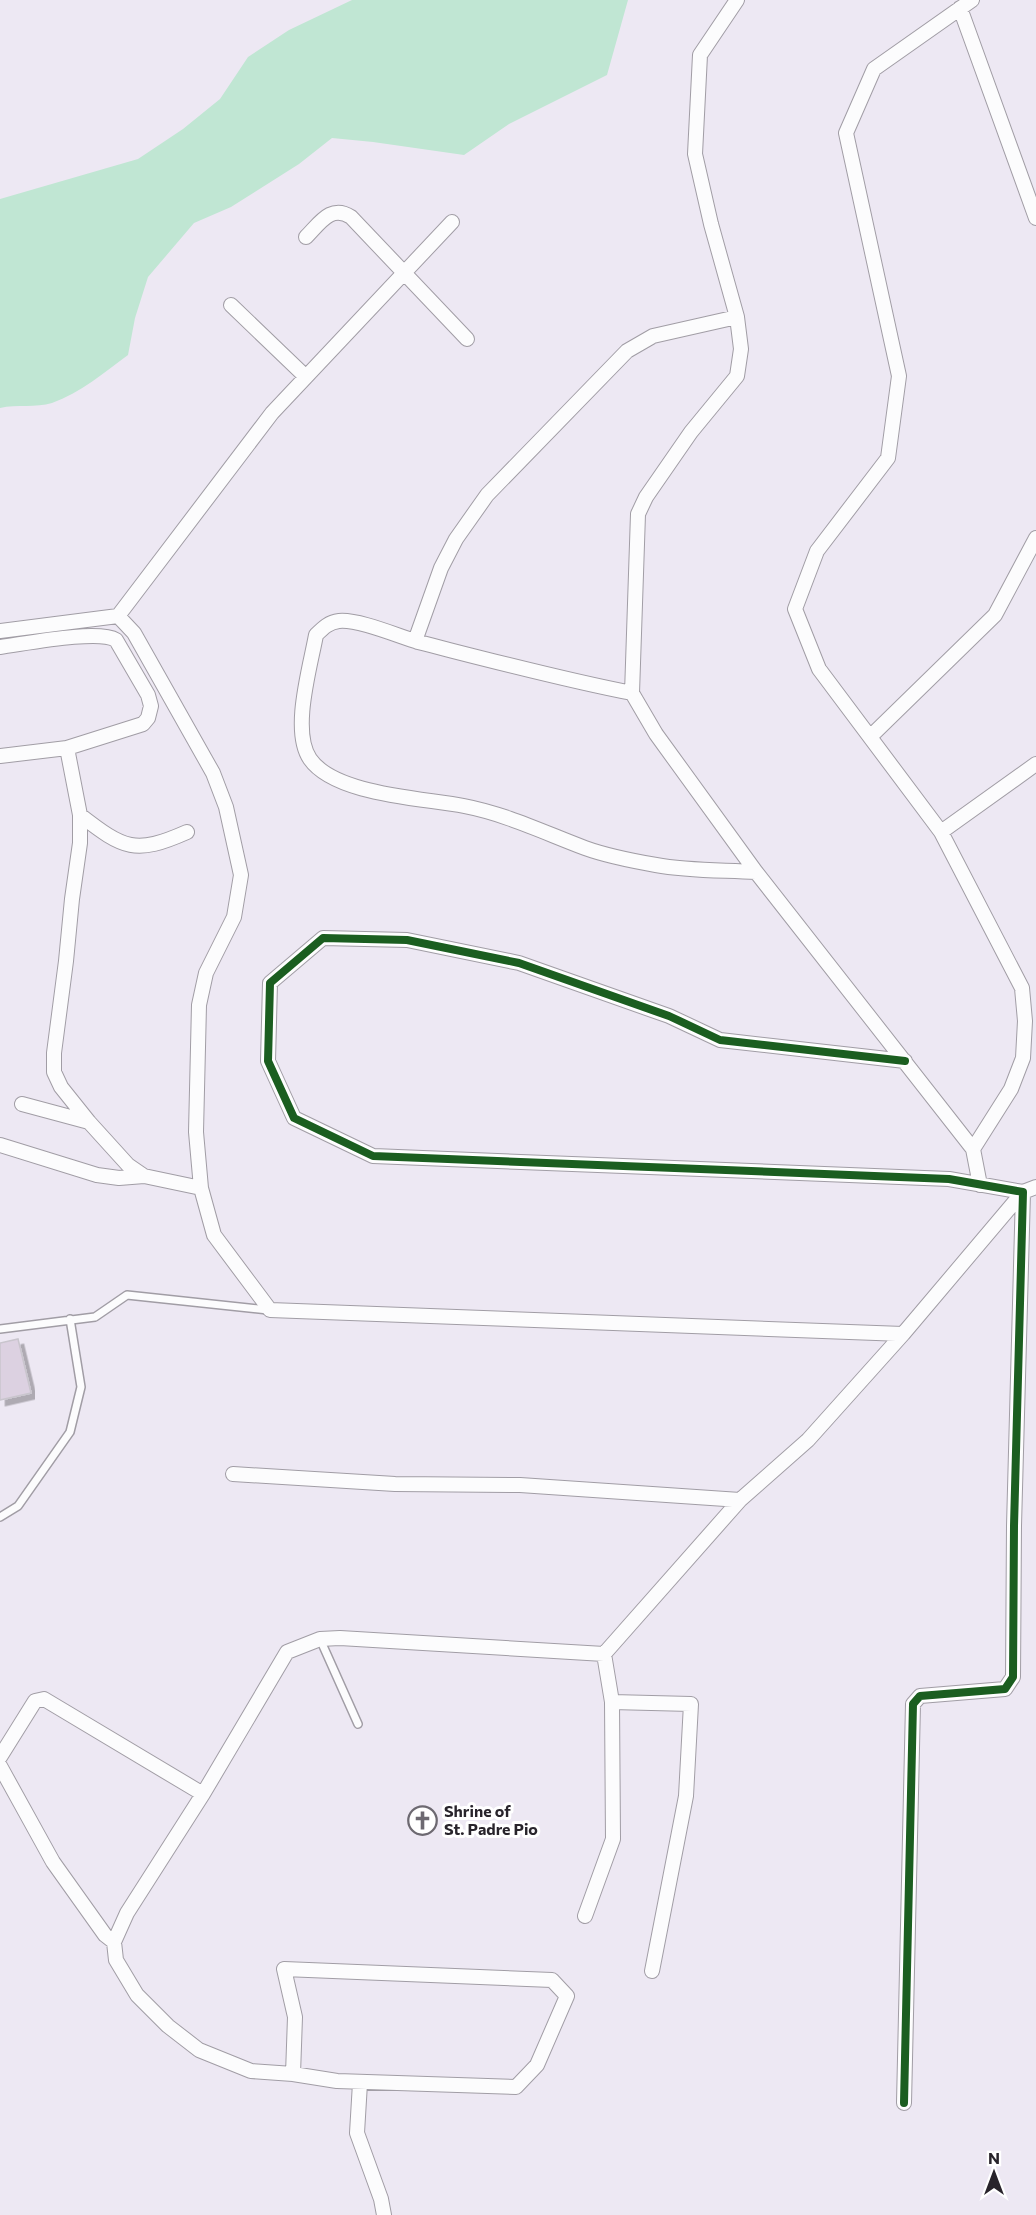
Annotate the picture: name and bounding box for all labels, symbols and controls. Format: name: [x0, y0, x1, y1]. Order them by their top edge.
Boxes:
place label: Shrine of St. Padre Pio: [444, 1801, 538, 1838]
church icon: Shrine of St. Padre Pio: [407, 1804, 439, 1836]
north arrow: [964, 2143, 1024, 2203]
text: N: [988, 2148, 1000, 2167]

